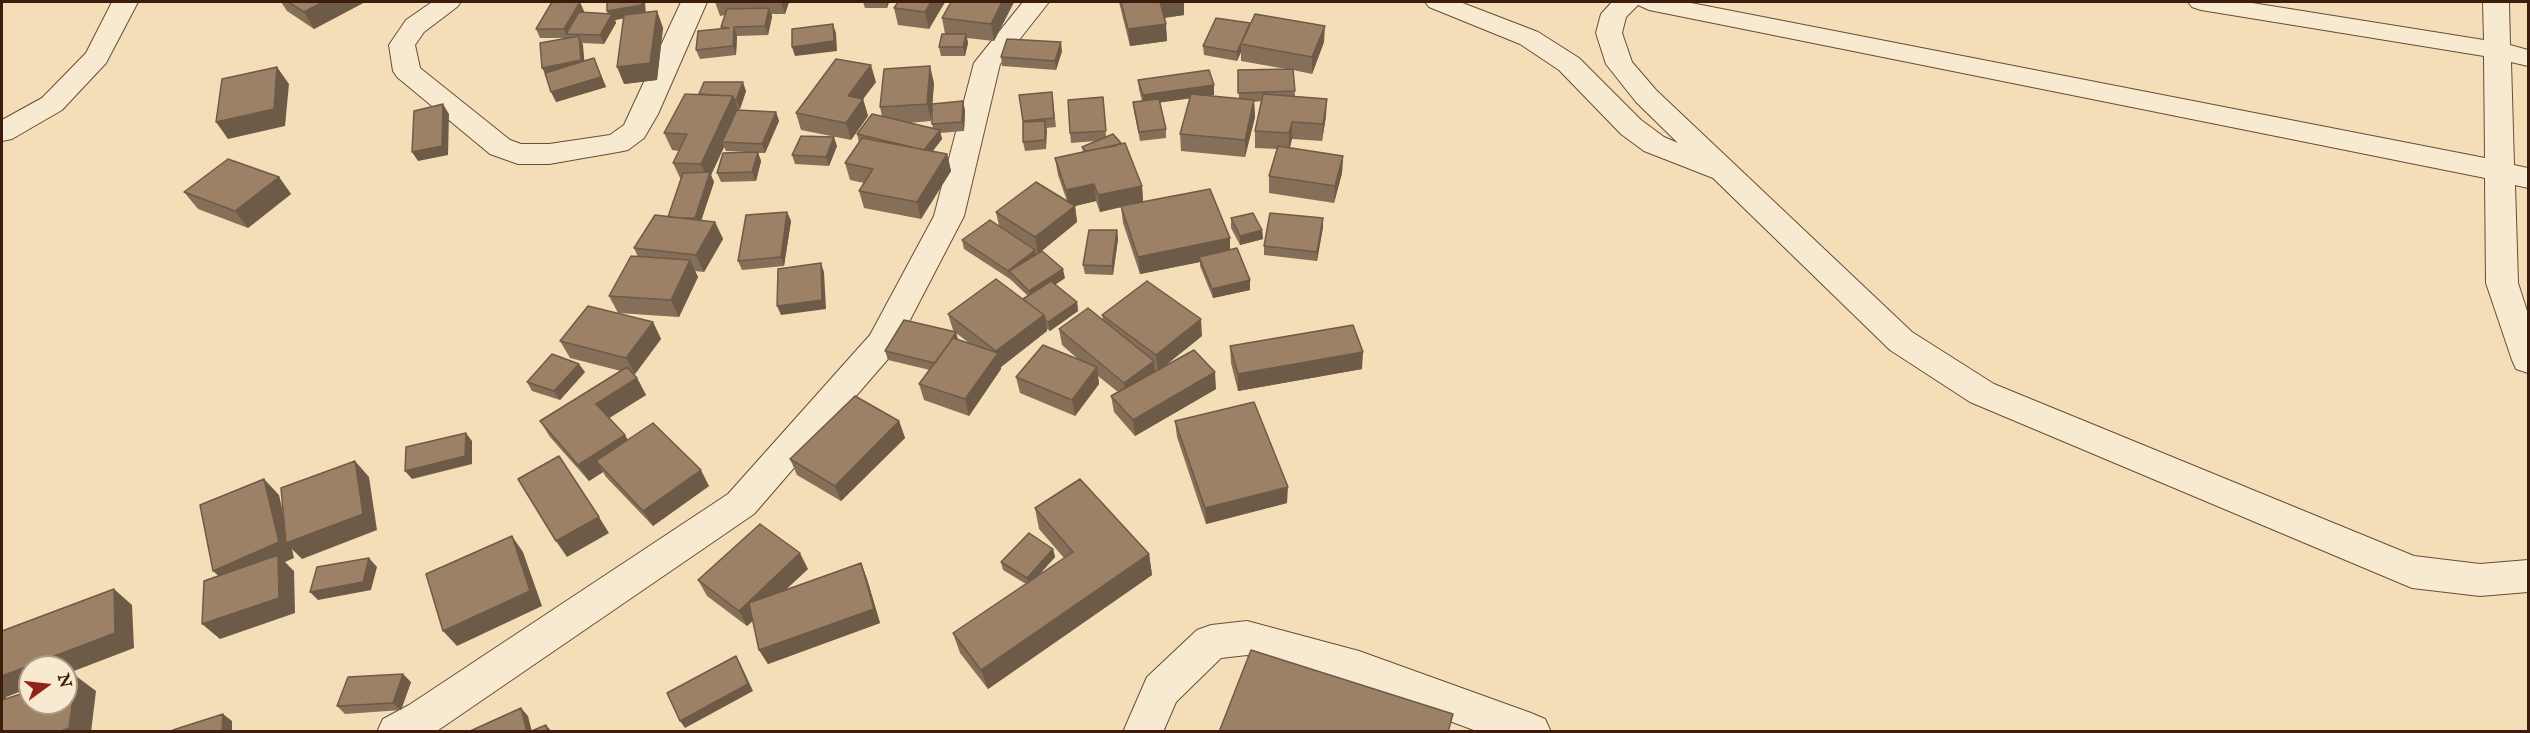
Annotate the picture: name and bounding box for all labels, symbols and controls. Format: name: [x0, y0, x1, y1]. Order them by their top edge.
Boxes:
north arrow: [18, 655, 78, 715]
text: N: [52, 672, 75, 690]

